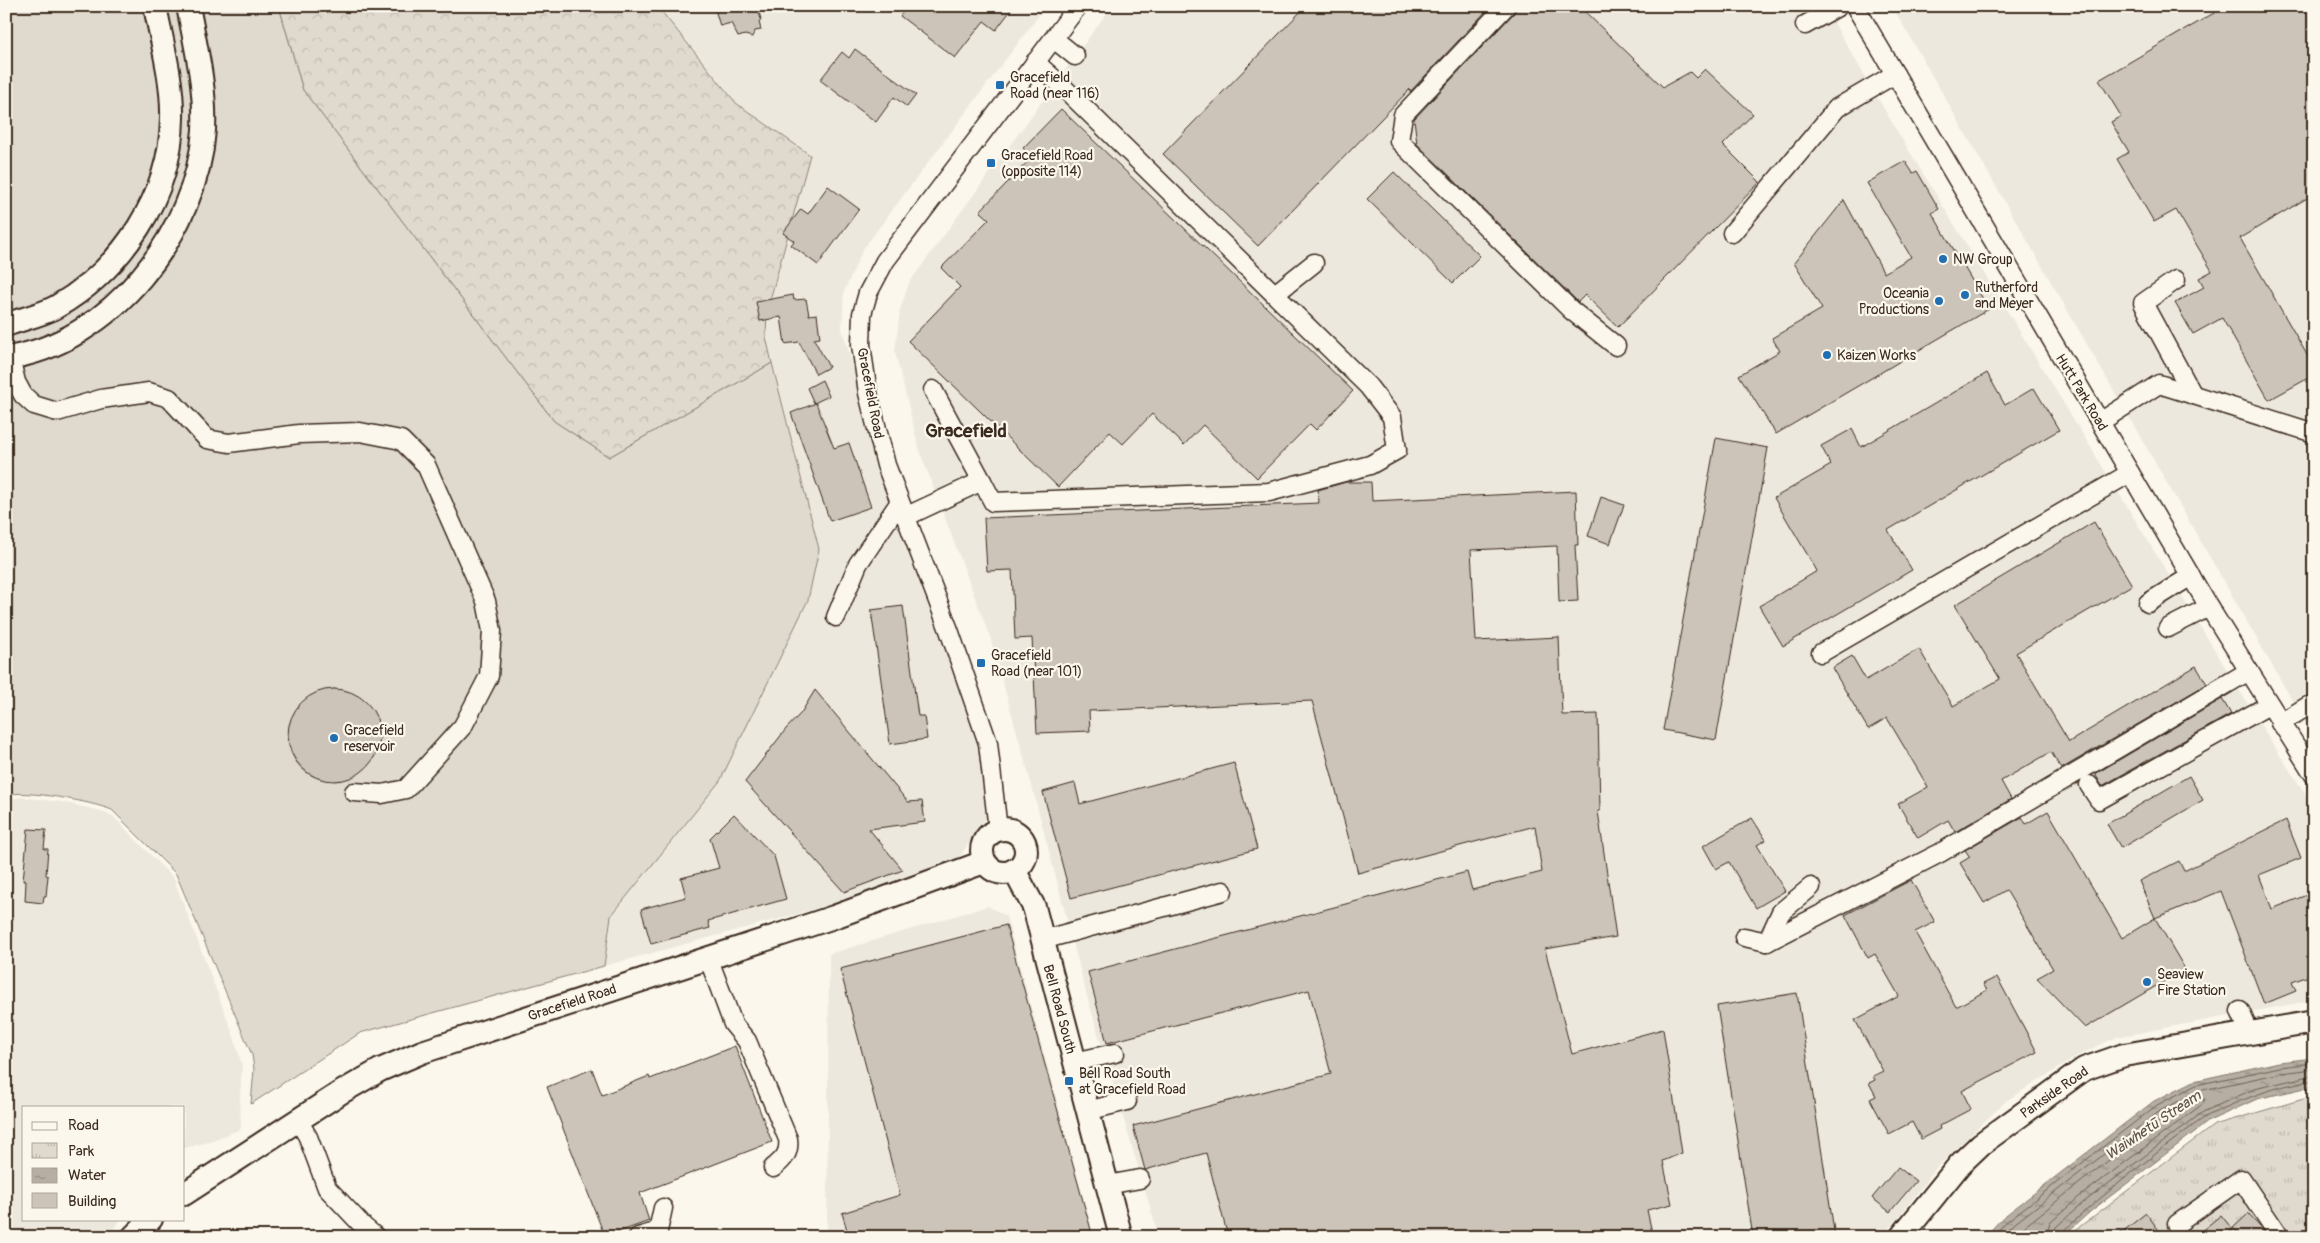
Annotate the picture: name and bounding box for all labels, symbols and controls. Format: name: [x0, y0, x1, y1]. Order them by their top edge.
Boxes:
place label: Gracefield Road (near 116): [1010, 69, 1100, 102]
marker: Gracefield Road (near 116): [994, 79, 1006, 91]
place label: Gracefield Road (opposite 114): [1001, 147, 1093, 180]
marker: Gracefield Road (opposite 114): [985, 157, 997, 169]
place label: NW Group: [1953, 251, 2013, 268]
marker: NW Group: [1937, 253, 1949, 265]
place label: Rutherford and Meyer: [1975, 279, 2038, 312]
place label: Oceania Productions: [1859, 285, 1930, 318]
marker: Rutherford and Meyer: [1959, 289, 1971, 301]
marker: Oceania Productions: [1933, 295, 1945, 307]
street label: Gracefield Road: [853, 346, 888, 440]
place label: Kaizen Works: [1837, 347, 1917, 364]
marker: Kaizen Works: [1821, 349, 1833, 361]
street label: Hutt Park Road: [2052, 351, 2111, 434]
district label: Gracefield: [925, 419, 1007, 443]
place label: Gracefield Road (near 101): [991, 647, 1082, 680]
marker: Gracefield Road (near 101): [975, 657, 987, 669]
place label: Gracefield reservoir: [344, 722, 404, 755]
marker: Gracefield reservoir: [328, 732, 340, 744]
street label: Bell Road South: [1039, 963, 1080, 1056]
place label: Seaview Fire Station: [2157, 966, 2226, 999]
marker: Seaview Fire Station: [2141, 976, 2153, 988]
street label: Gracefield Road: [526, 980, 619, 1025]
street label: Parkside Road: [2017, 1063, 2092, 1122]
place label: Bell Road South at Gracefield Road: [1079, 1065, 1186, 1098]
marker: Bell Road South at Gracefield Road: [1063, 1075, 1075, 1087]
water label: Waiwhetū Stream: [2102, 1085, 2206, 1165]
legend: [22, 1106, 185, 1220]
text: Road: [68, 1116, 99, 1135]
text: Park: [68, 1142, 95, 1161]
text: Water: [68, 1166, 107, 1185]
text: Building: [68, 1192, 116, 1211]

